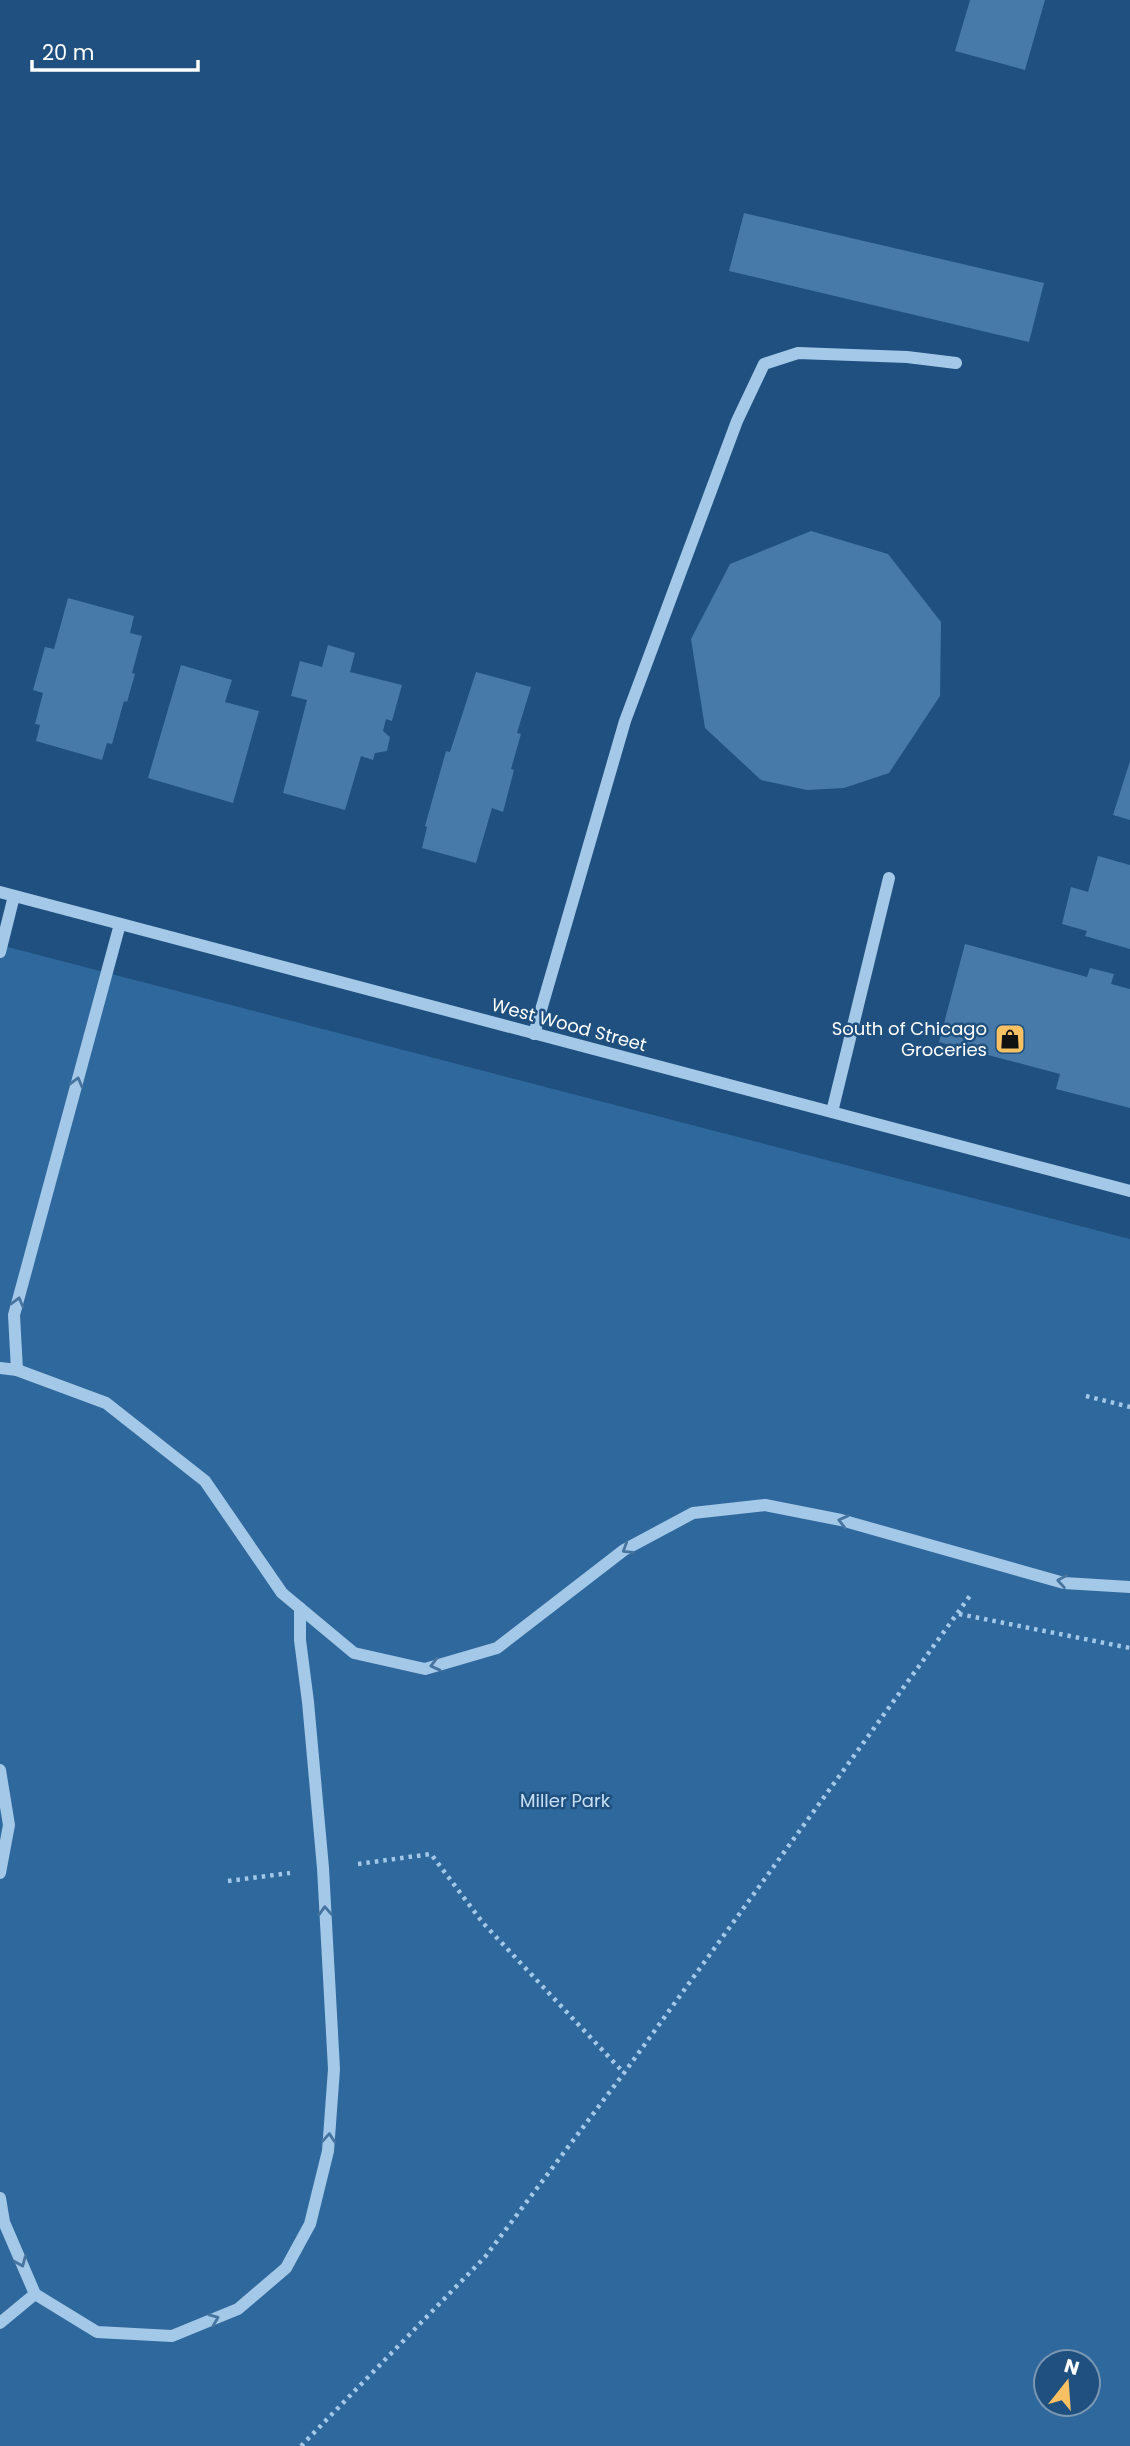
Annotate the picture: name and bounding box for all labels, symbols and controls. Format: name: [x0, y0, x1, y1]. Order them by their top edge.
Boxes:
scale bar: [32, 28, 198, 72]
text: 20 m: [42, 38, 95, 67]
street label: West Wood Street: [489, 992, 650, 1057]
place label: South of Chicago Groceries: [832, 1016, 987, 1062]
shop icon: South of Chicago Groceries: [993, 1022, 1027, 1056]
one-way arrow: [69, 1077, 83, 1089]
one-way arrow: [10, 1296, 24, 1308]
one-way arrow: [837, 1515, 849, 1529]
one-way arrow: [621, 1541, 634, 1554]
one-way arrow: [1056, 1574, 1068, 1589]
one-way arrow: [430, 1657, 442, 1671]
park label: Miller Park: [520, 1788, 611, 1813]
one-way arrow: [318, 1905, 333, 1916]
one-way arrow: [321, 2132, 336, 2143]
one-way arrow: [13, 2255, 27, 2267]
one-way arrow: [207, 2313, 219, 2327]
north arrow: [1032, 2348, 1102, 2418]
text: N: [1061, 2352, 1083, 2382]

